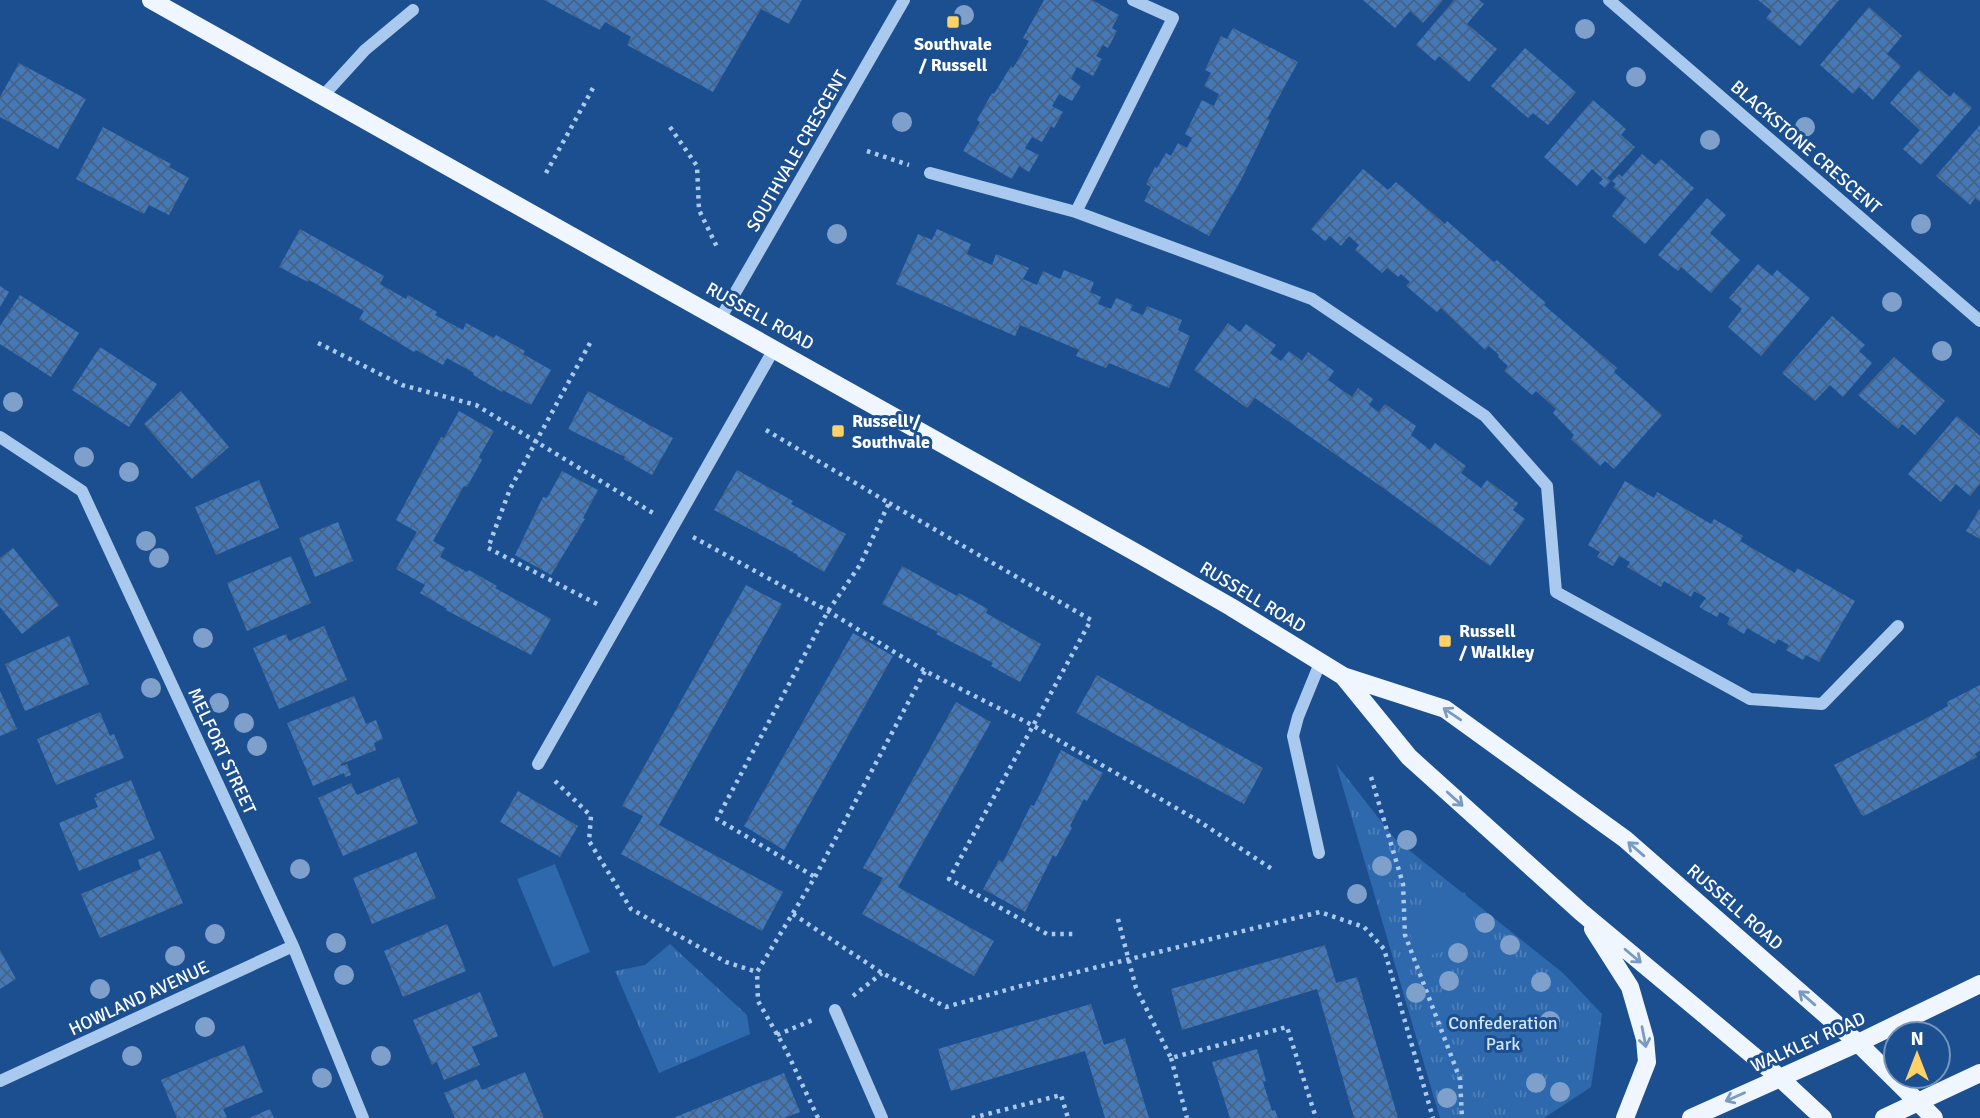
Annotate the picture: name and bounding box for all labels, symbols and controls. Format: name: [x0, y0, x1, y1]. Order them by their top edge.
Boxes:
marker: Southvale / Russell: [945, 14, 961, 30]
place label: Southvale / Russell: [914, 33, 992, 76]
street label: SOUTHVALE CRESCENT: [742, 66, 852, 236]
street label: BLACKSTONE CRESCENT: [1726, 76, 1886, 219]
street label: RUSSELL ROAD: [702, 277, 818, 355]
place label: Russell / Southvale: [852, 410, 930, 453]
marker: Russell / Southvale: [830, 423, 846, 439]
street label: RUSSELL ROAD: [1196, 557, 1310, 637]
place label: Russell / Walkley: [1459, 620, 1534, 663]
marker: Russell / Walkley: [1437, 633, 1453, 649]
street label: MELFORT STREET: [183, 684, 261, 818]
one-way arrow: [1443, 707, 1462, 722]
one-way arrow: [1446, 790, 1463, 807]
one-way arrow: [1627, 841, 1645, 857]
street label: RUSSELL ROAD: [1683, 859, 1787, 955]
one-way arrow: [1624, 948, 1642, 964]
street label: HOWLAND AVENUE: [65, 956, 213, 1040]
one-way arrow: [1798, 990, 1816, 1006]
street label: WALKLEY ROAD: [1747, 1007, 1869, 1077]
park label: Confederation Park: [1448, 1012, 1558, 1055]
north arrow: [1882, 1020, 1952, 1090]
one-way arrow: [1637, 1025, 1651, 1048]
text: N: [1910, 1027, 1924, 1051]
one-way arrow: [1725, 1091, 1747, 1104]

